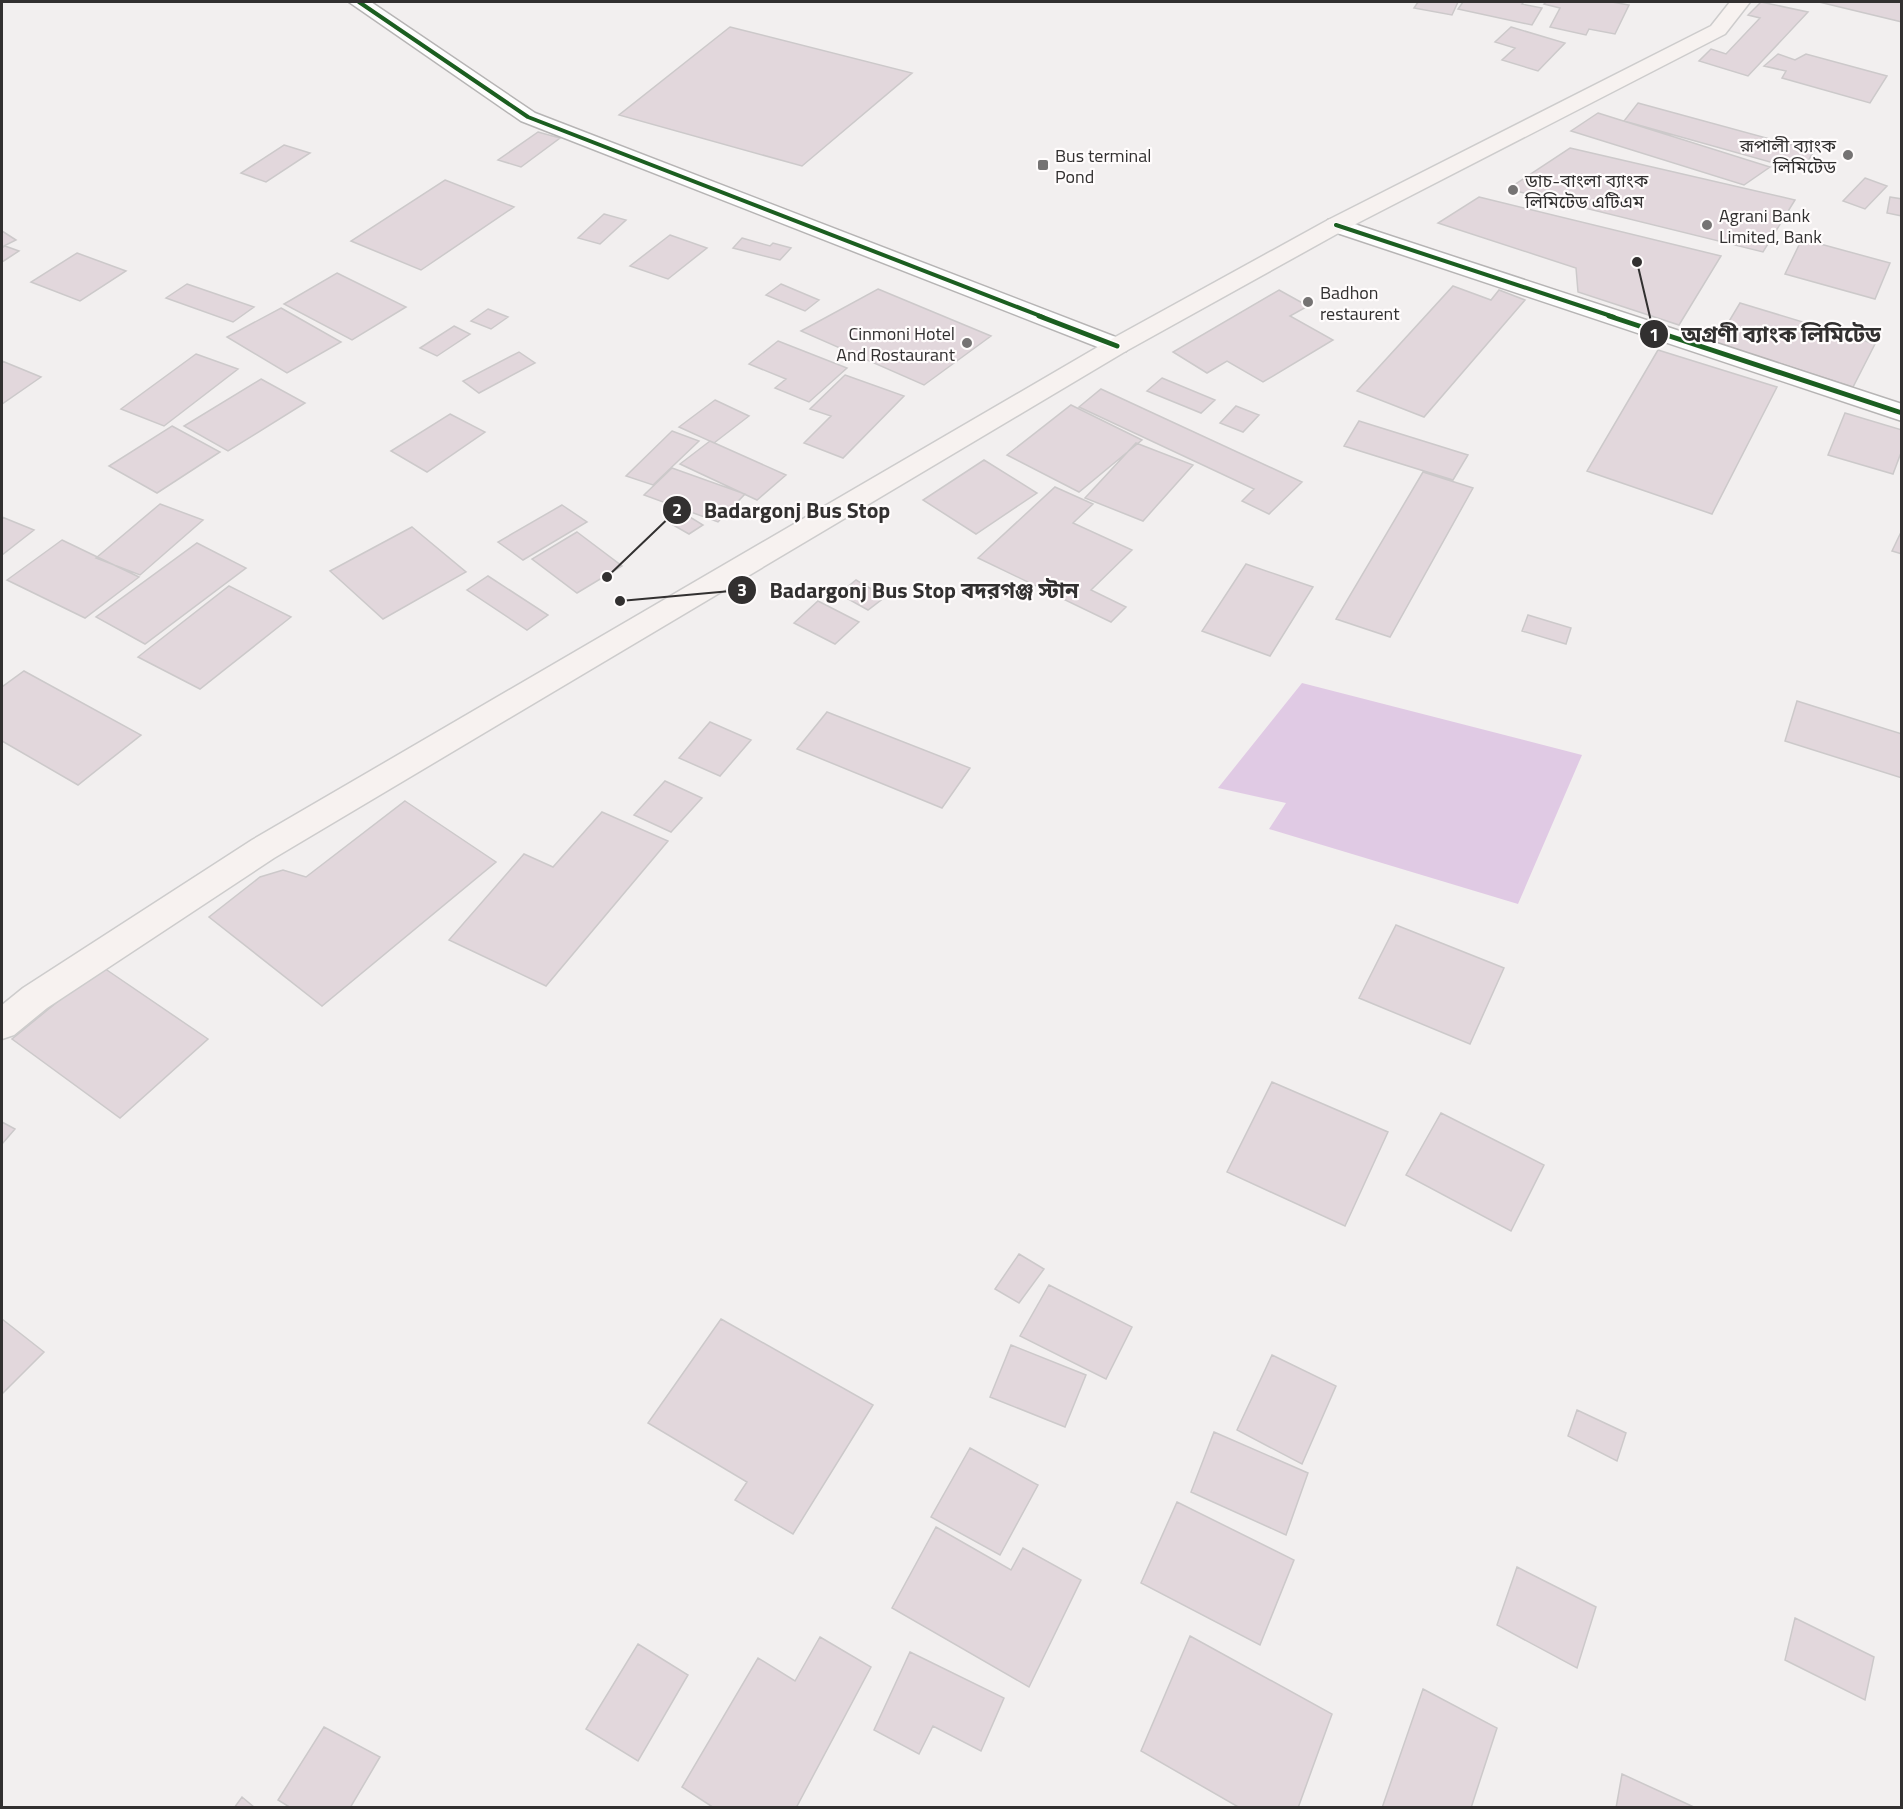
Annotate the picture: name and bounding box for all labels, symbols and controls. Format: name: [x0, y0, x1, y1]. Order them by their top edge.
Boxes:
place label: রূপালী ব্যাংক লিমিটেড: [1739, 132, 1836, 180]
place label: Bus terminal Pond: [1055, 142, 1151, 190]
marker: রূপালী ব্যাংক লিমিটেড: [1841, 148, 1855, 162]
marker: Bus terminal Pond: [1036, 158, 1050, 172]
place label: ডাচ-বাংলা ব্যাংক লিমিটেড এটিএম: [1524, 167, 1649, 215]
marker: ডাচ-বাংলা ব্যাংক লিমিটেড এটিএম: [1506, 183, 1520, 197]
place label: Agrani Bank Limited, Bank: [1719, 202, 1822, 250]
marker: Agrani Bank Limited, Bank: [1700, 218, 1714, 232]
place label: Badhon restaurent: [1320, 279, 1400, 327]
marker: Badhon restaurent: [1301, 295, 1315, 309]
callout: অগ্রণী ব্যাংক লিমিটেড: [1639, 314, 1892, 354]
text: অগ্রণী ব্যাংক লিমিটেড: [1680, 317, 1882, 351]
place label: Cinmoni Hotel And Rostaurant: [836, 320, 956, 368]
text: 1: [1649, 321, 1659, 348]
marker: Cinmoni Hotel And Rostaurant: [960, 336, 974, 350]
callout: Badargonj Bus Stop: [662, 490, 903, 530]
text: Badargonj Bus Stop: [704, 493, 890, 527]
text: 2: [672, 496, 682, 523]
callout: Badargonj Bus Stop বদরগঞ্জ স্টান: [727, 570, 1091, 610]
text: Badargonj Bus Stop বদরগঞ্জ স্টান: [769, 573, 1079, 607]
text: 3: [737, 576, 747, 603]

